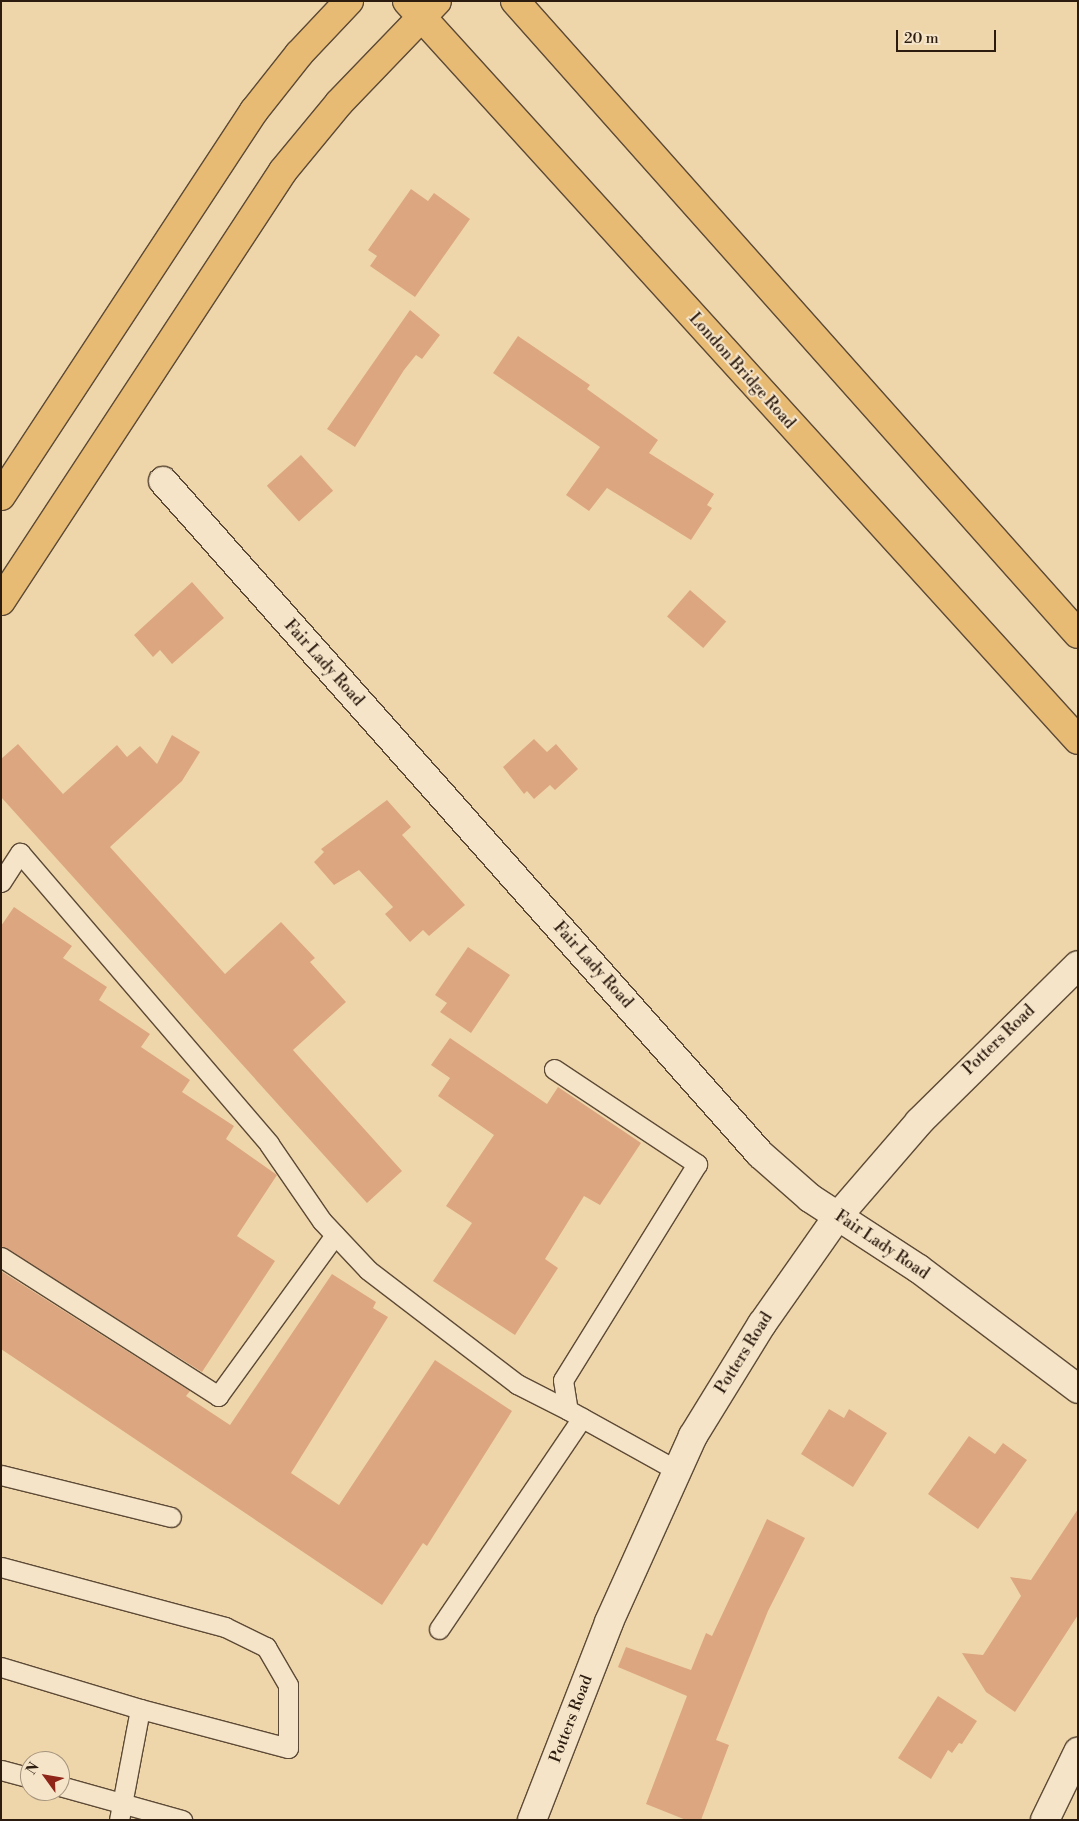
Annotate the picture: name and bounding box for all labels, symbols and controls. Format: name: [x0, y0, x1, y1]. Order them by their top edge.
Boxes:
scale bar: [899, 20, 999, 52]
text: 20 m: [904, 29, 939, 48]
street label: London Bridge Road: [685, 309, 799, 433]
street label: Fair Lady Road: [280, 616, 368, 710]
street label: Fair Lady Road: [549, 918, 637, 1012]
street label: Potters Road: [959, 1001, 1039, 1079]
street label: Fair Lady Road: [831, 1207, 933, 1283]
street label: Potters Road: [711, 1309, 777, 1397]
street label: Potters Road: [545, 1672, 597, 1766]
north arrow: [20, 1751, 70, 1801]
text: N: [23, 1759, 44, 1778]

